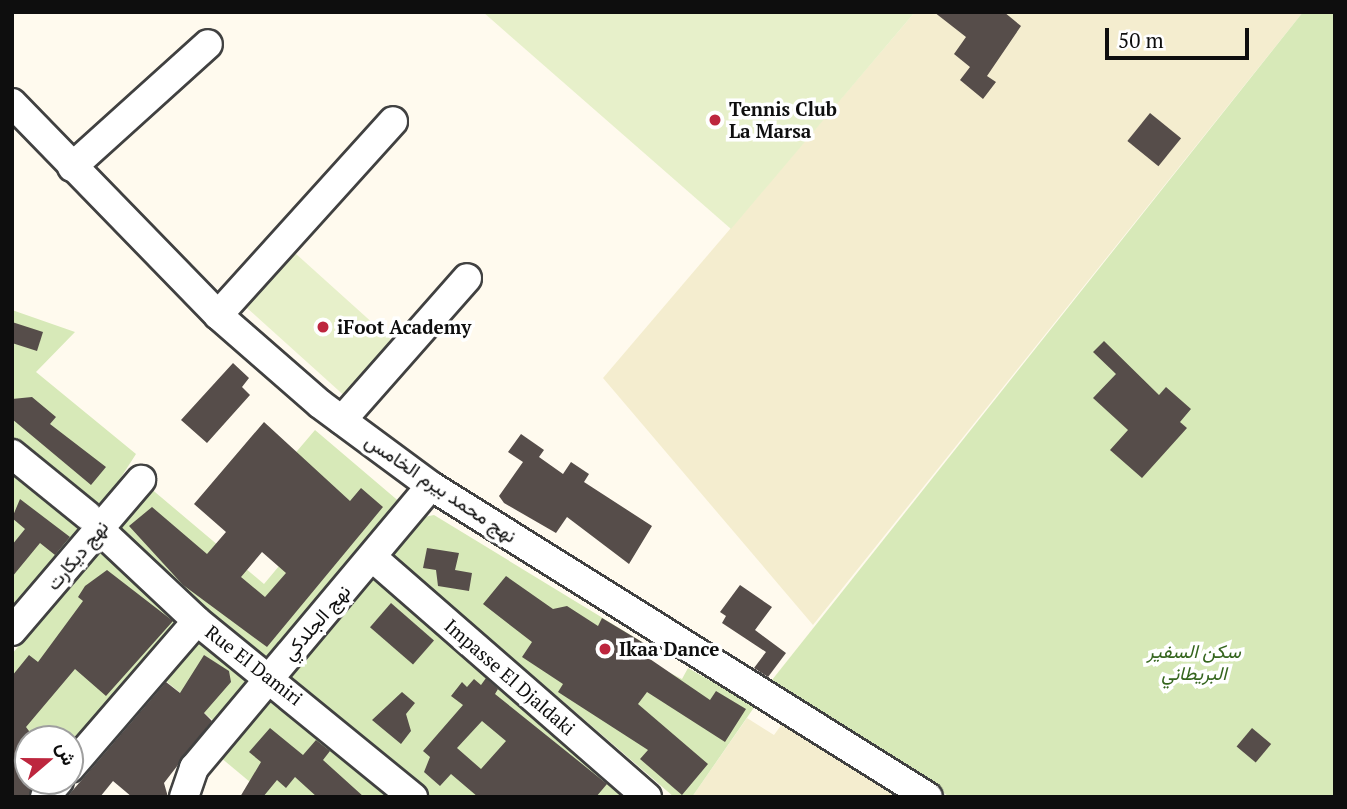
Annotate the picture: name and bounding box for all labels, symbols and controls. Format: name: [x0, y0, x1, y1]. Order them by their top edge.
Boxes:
scale bar: [1109, 14, 1252, 58]
text: 50 m: [1118, 26, 1164, 54]
place label: Tennis Club La Marsa: [729, 98, 837, 142]
marker: Tennis Club La Marsa: [707, 112, 723, 128]
place label: iFoot Academy: [337, 316, 472, 338]
marker: iFoot Academy: [315, 319, 331, 335]
street label: نهج محمد بيرم الخامس: [361, 429, 521, 547]
street label: نهج ديكارت: [41, 516, 113, 594]
street label: نهج الجلدكي: [277, 580, 355, 664]
street label: Impasse El Djaldaki: [440, 614, 580, 740]
street label: Rue El Damiri: [201, 620, 307, 710]
place label: Ikaa Dance: [619, 638, 719, 660]
park label: سكن السفير البريطاني: [1147, 640, 1241, 684]
marker: Ikaa Dance: [597, 641, 613, 657]
north arrow: [14, 725, 84, 795]
text: ش: [52, 738, 83, 768]

